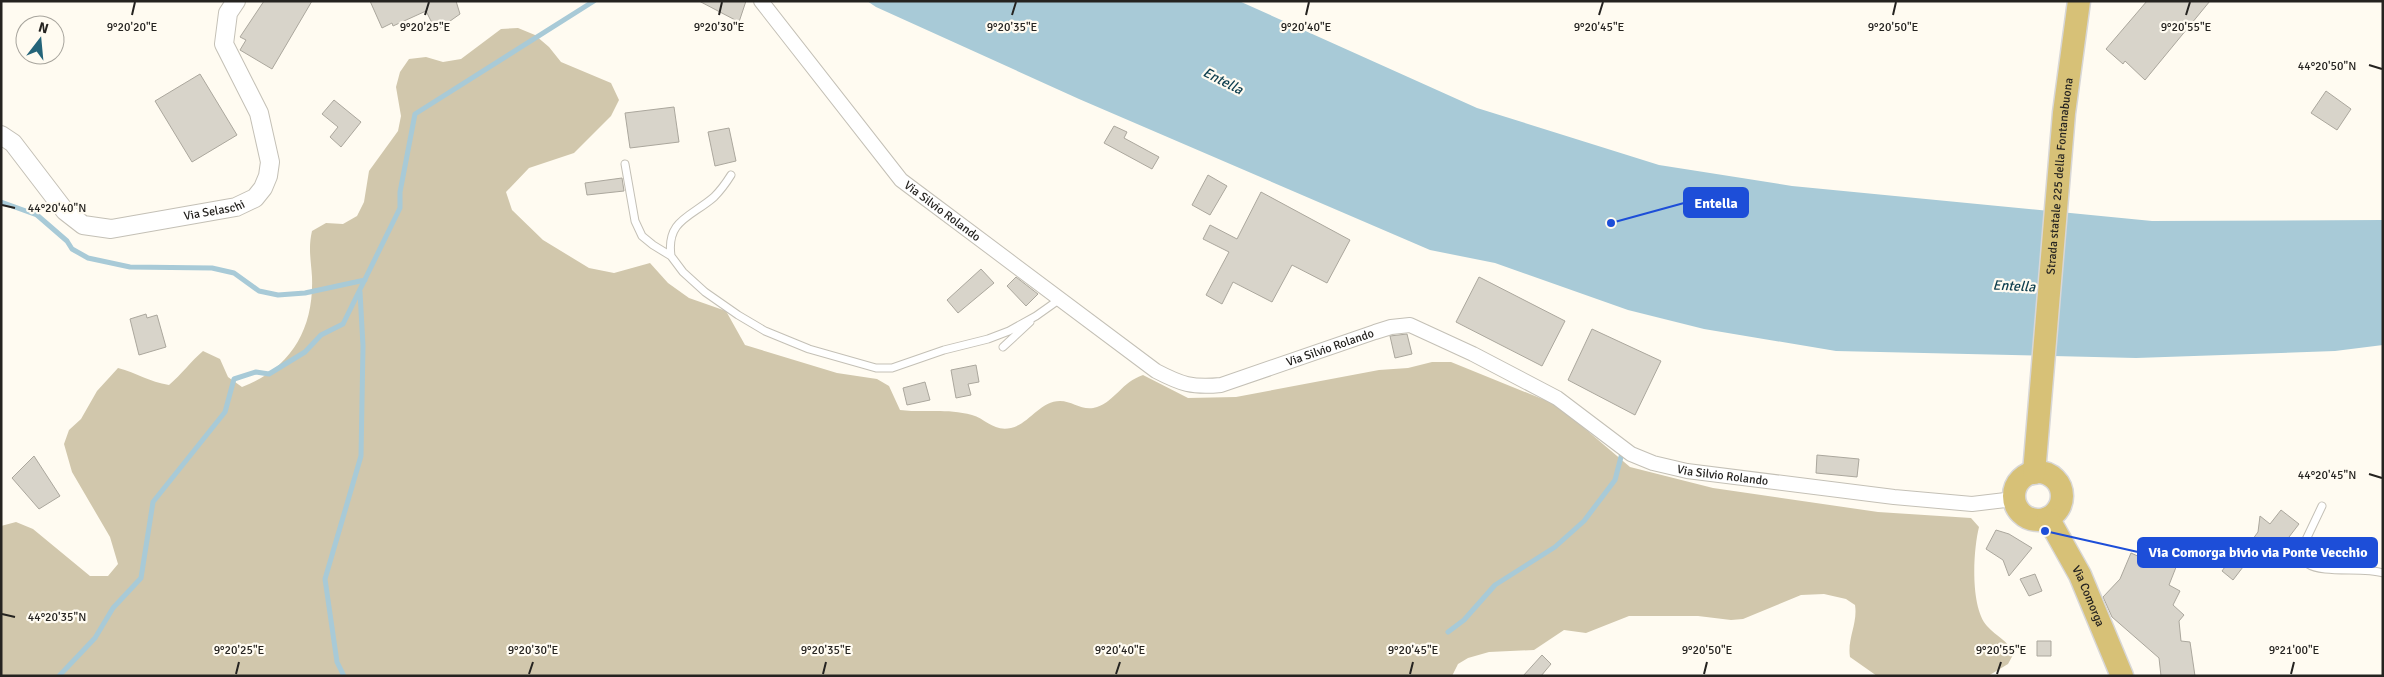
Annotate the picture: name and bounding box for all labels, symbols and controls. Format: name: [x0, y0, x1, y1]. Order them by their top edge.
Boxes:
north arrow: [15, 15, 65, 65]
text: N: [36, 18, 50, 37]
text: 9°20'20"E: [107, 20, 158, 35]
text: 9°20'25"E: [400, 20, 451, 35]
text: 9°20'30"E: [694, 20, 745, 35]
text: 9°20'35"E: [987, 20, 1038, 35]
text: 9°20'40"E: [1281, 20, 1332, 35]
text: 9°20'45"E: [1574, 20, 1625, 35]
text: 9°20'50"E: [1868, 20, 1919, 35]
text: 9°20'55"E: [2161, 20, 2212, 35]
text: 44°20'50"N: [2298, 59, 2356, 74]
water label: Entella: [1200, 64, 1247, 99]
street label: Strada statale 225 della Fontanabuona: [2043, 77, 2076, 275]
street label: Via Silvio Rolando: [901, 177, 984, 245]
callout: Entella: [1684, 188, 1748, 217]
text: Entella: [1694, 195, 1738, 212]
street label: Via Selaschi: [182, 196, 247, 224]
text: 44°20'40"N: [28, 201, 86, 216]
water label: Entella: [1992, 276, 2037, 296]
street label: Via Silvio Rolando: [1284, 325, 1376, 370]
street label: Via Silvio Rolando: [1676, 461, 1769, 489]
text: 44°20'45"N: [2298, 468, 2356, 483]
callout: Via Comorga bivio via Ponte Vecchio: [2138, 538, 2377, 567]
text: Via Comorga bivio via Ponte Vecchio: [2149, 544, 2367, 561]
street label: Via Comorga: [2069, 563, 2108, 629]
text: 44°20'35"N: [28, 610, 86, 625]
text: 9°20'25"E: [214, 643, 265, 658]
text: 9°20'30"E: [508, 643, 559, 658]
text: 9°20'35"E: [801, 643, 852, 658]
text: 9°20'40"E: [1095, 643, 1146, 658]
text: 9°20'45"E: [1388, 643, 1439, 658]
text: 9°20'50"E: [1682, 643, 1733, 658]
text: 9°20'55"E: [1976, 643, 2027, 658]
text: 9°21'00"E: [2269, 643, 2320, 658]

